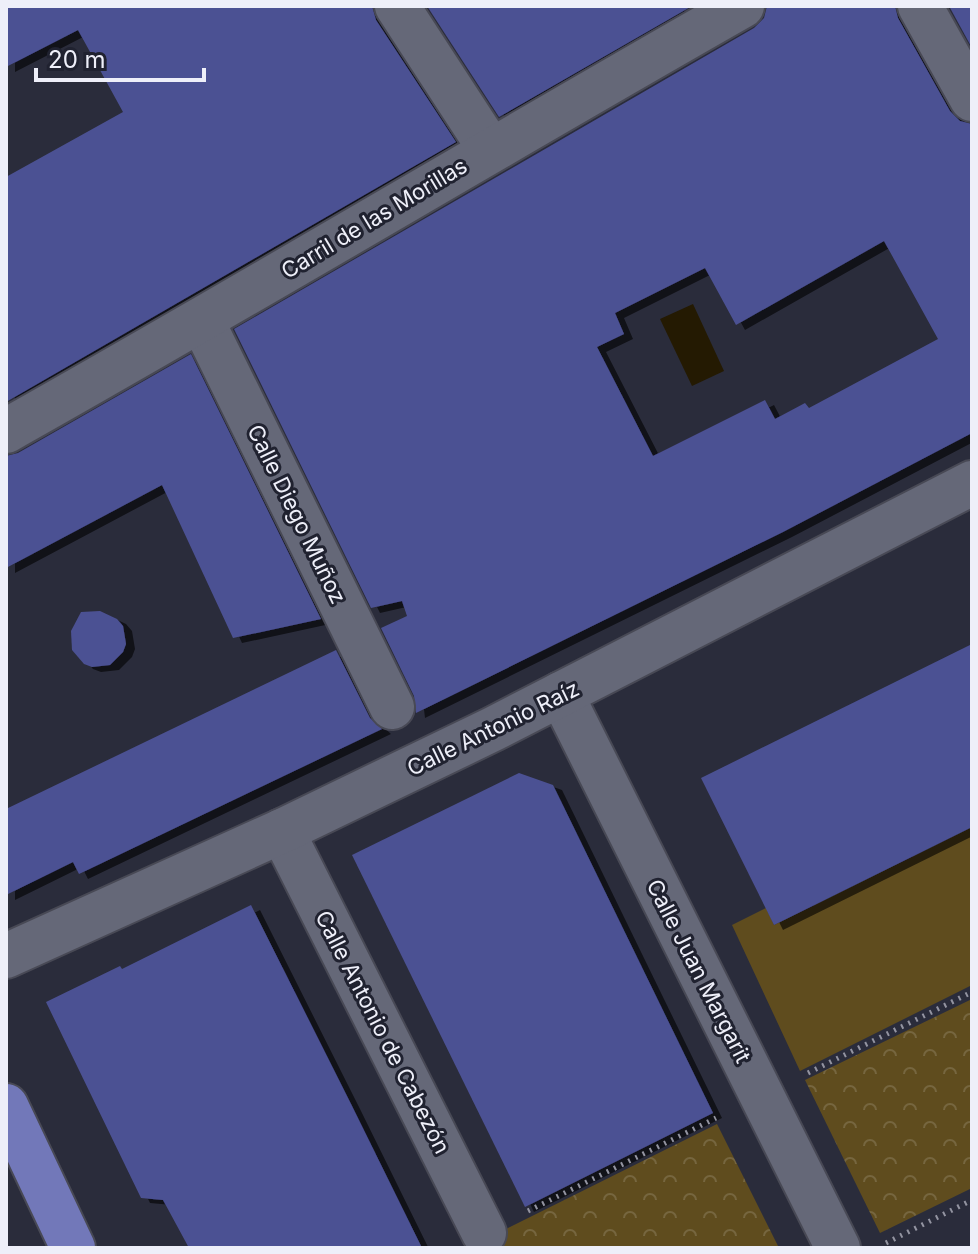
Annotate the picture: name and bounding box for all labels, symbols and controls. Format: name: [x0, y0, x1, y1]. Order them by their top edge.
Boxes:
scale bar: [36, 32, 204, 82]
text: 20 m: [48, 45, 106, 74]
street label: Carril de las Morillas: [276, 152, 472, 284]
street label: Calle Diego Muñoz: [242, 420, 352, 608]
street label: Calle Antonio Raíz: [403, 675, 583, 781]
street label: Calle Juan Margarit: [641, 875, 757, 1067]
street label: Calle Antonio de Cabezón: [310, 906, 456, 1158]

